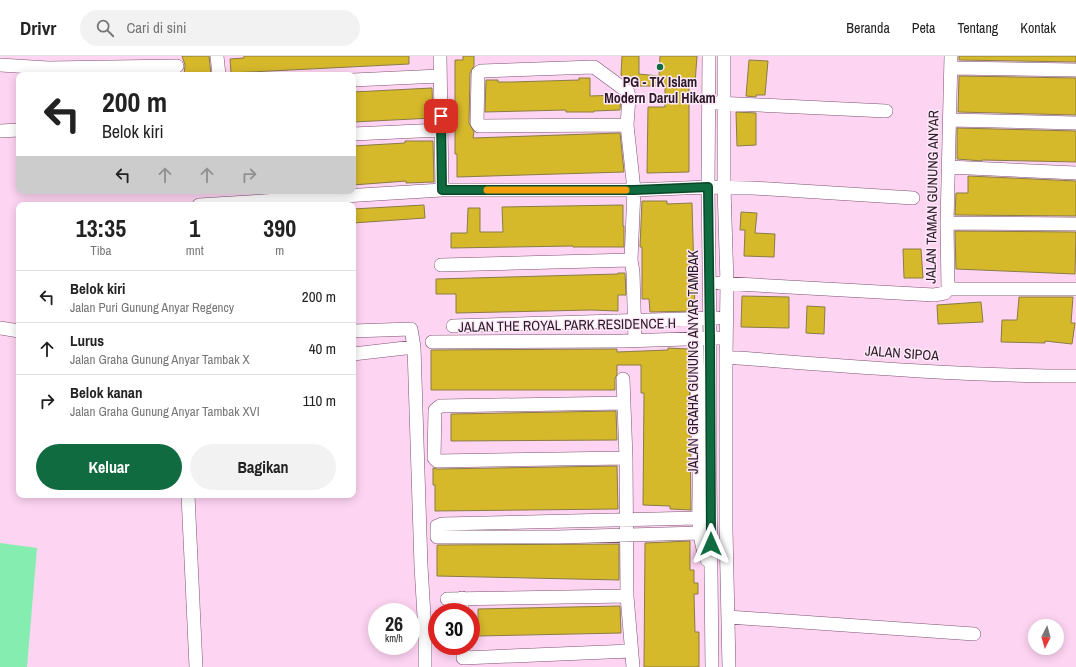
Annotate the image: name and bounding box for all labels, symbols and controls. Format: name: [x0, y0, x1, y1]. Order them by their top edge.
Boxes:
search box: [80, 10, 360, 46]
text: Drivr: [20, 15, 56, 41]
icon: search: [94, 17, 116, 39]
text: Cari di sini: [126, 17, 187, 38]
text: Beranda: [846, 19, 890, 37]
text: Peta: [912, 19, 935, 37]
text: Tentang: [957, 19, 998, 37]
text: Kontak: [1020, 19, 1056, 37]
marker: PG - TK Islam Modern Darul Hikam: [655, 62, 665, 72]
place label: PG - TK Islam Modern Darul Hikam: [604, 73, 716, 107]
text: 200 m: [102, 83, 167, 121]
icon: left: [36, 88, 88, 140]
pin: [424, 99, 458, 133]
icon: arrive: [430, 105, 452, 127]
street label: JALAN TAMAN GUNUNG ANYAR: [921, 110, 943, 284]
text: Belok kiri: [102, 119, 164, 144]
icon: left: [112, 164, 134, 186]
icon: ahead: [154, 164, 176, 186]
icon: ahead: [196, 164, 218, 186]
icon: right: [238, 164, 260, 186]
text: 13:35: [76, 212, 126, 244]
text: 1: [189, 212, 200, 244]
text: 390: [263, 212, 296, 244]
text: Tiba: [90, 242, 111, 259]
text: mnt: [186, 242, 204, 259]
text: m: [275, 242, 284, 259]
street label: JALAN GRAHA GUNUNG ANYAR TAMBAK: [684, 250, 702, 474]
text: Belok kiri: [70, 278, 125, 299]
icon: left: [36, 286, 58, 308]
text: 200 m: [302, 286, 336, 307]
text: Jalan Puri Gunung Anyar Regency: [70, 299, 234, 316]
street label: JALAN THE ROYAL PARK RESIDENCE H: [458, 314, 676, 336]
text: Lurus: [70, 330, 104, 351]
icon: ahead: [36, 338, 58, 360]
text: 40 m: [309, 338, 336, 359]
street label: JALAN SIPOA: [864, 341, 940, 365]
text: Jalan Graha Gunung Anyar Tambak X: [70, 351, 250, 368]
text: Belok kanan: [70, 382, 142, 403]
icon: right: [36, 390, 58, 412]
text: 110 m: [303, 390, 336, 411]
text: Jalan Graha Gunung Anyar Tambak XVI: [70, 403, 260, 420]
button: Keluar: [36, 444, 182, 490]
button: Bagikan: [190, 444, 336, 490]
position arrow: [690, 523, 732, 565]
speed limit sign: 30: [428, 603, 480, 655]
text: 26: [385, 610, 403, 637]
north arrow: [1028, 619, 1064, 655]
map controls: [1028, 619, 1064, 655]
text: km/h: [385, 632, 403, 645]

